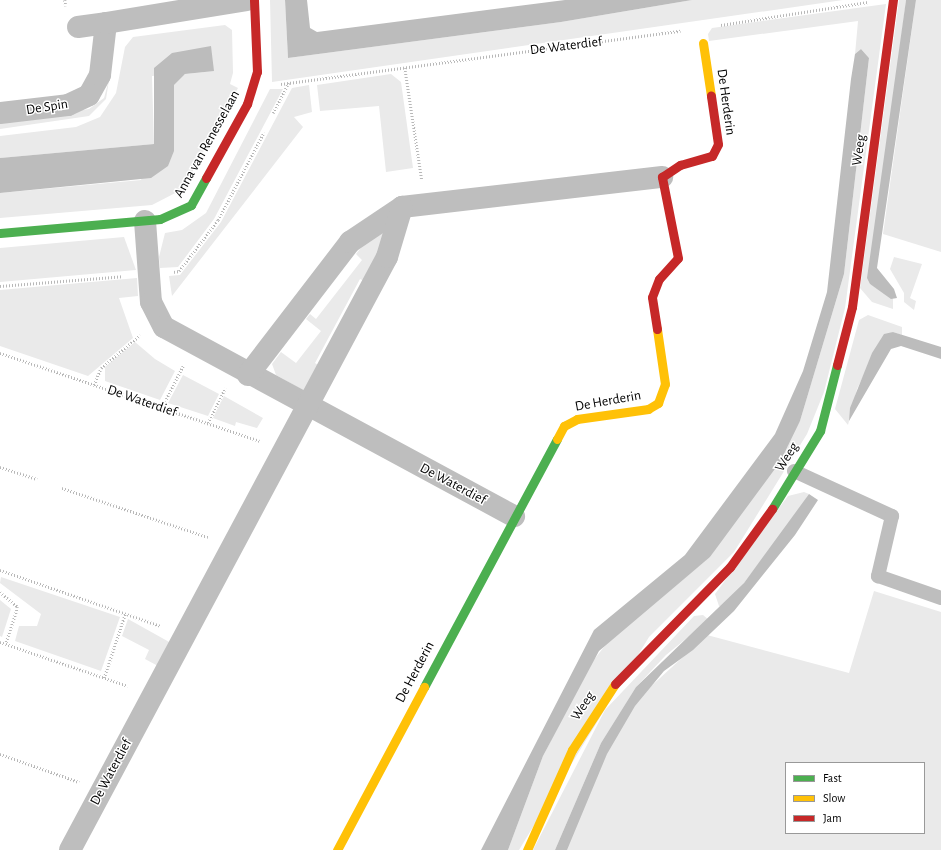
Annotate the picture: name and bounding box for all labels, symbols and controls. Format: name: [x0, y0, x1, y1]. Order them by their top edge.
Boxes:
street label: De Waterdief: [529, 33, 603, 59]
street label: De Herderin: [713, 68, 739, 136]
street label: Anna van Renesselaan: [170, 87, 244, 201]
street label: De Spin: [25, 95, 69, 119]
street label: Weeg: [848, 133, 870, 167]
street label: De Waterdief: [105, 381, 179, 421]
street label: De Herderin: [574, 387, 642, 415]
street label: Weeg: [772, 439, 802, 475]
street label: De Waterdief: [417, 460, 489, 508]
street label: De Herderin: [392, 639, 438, 705]
street label: Weeg: [567, 688, 599, 724]
street label: De Waterdief: [87, 736, 135, 808]
legend: [785, 762, 925, 834]
text: Fast: [823, 772, 842, 784]
text: Slow: [823, 792, 845, 804]
text: Jam: [823, 812, 842, 824]

